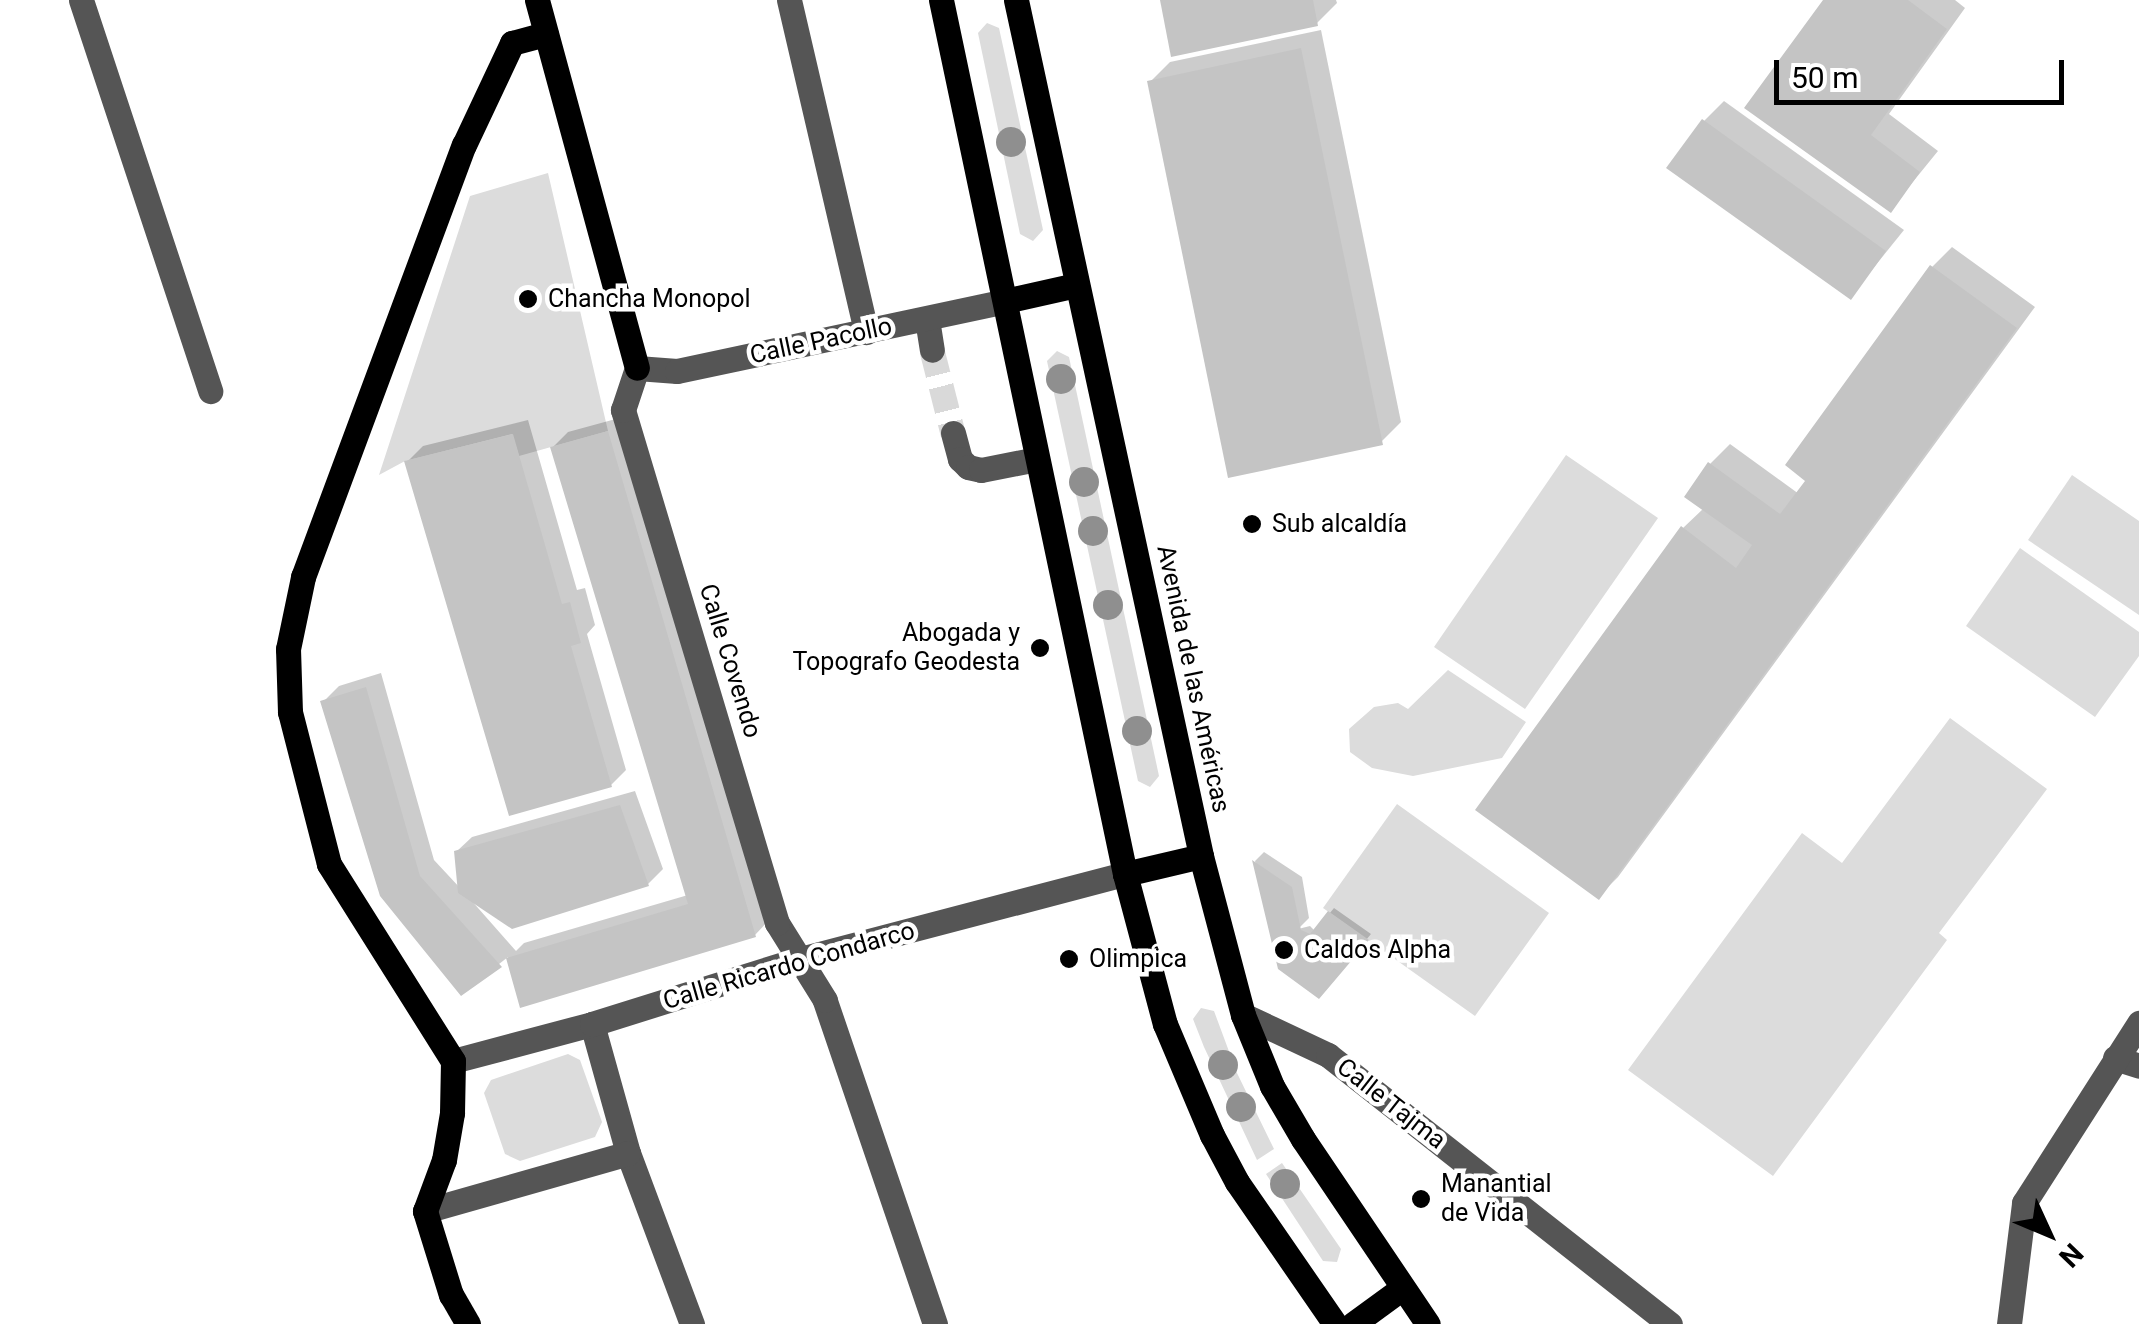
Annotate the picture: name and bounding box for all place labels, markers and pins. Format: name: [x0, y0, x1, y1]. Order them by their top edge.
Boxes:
place label: Chancha Monopol: [548, 284, 751, 314]
marker: Chancha Monopol: [517, 288, 539, 310]
place label: Sub alcaldía: [1272, 509, 1407, 539]
marker: Sub alcaldía: [1241, 513, 1263, 535]
place label: Abogada y Topografo Geodesta: [792, 619, 1020, 678]
marker: Abogada y Topografo Geodesta: [1029, 637, 1051, 659]
place label: Caldos Alpha: [1304, 935, 1451, 965]
marker: Caldos Alpha: [1273, 939, 1295, 961]
place label: Olimpica: [1089, 944, 1187, 974]
marker: Olimpica: [1058, 948, 1080, 970]
place label: Manantial de Vida: [1441, 1170, 1552, 1229]
marker: Manantial de Vida: [1410, 1188, 1432, 1210]

